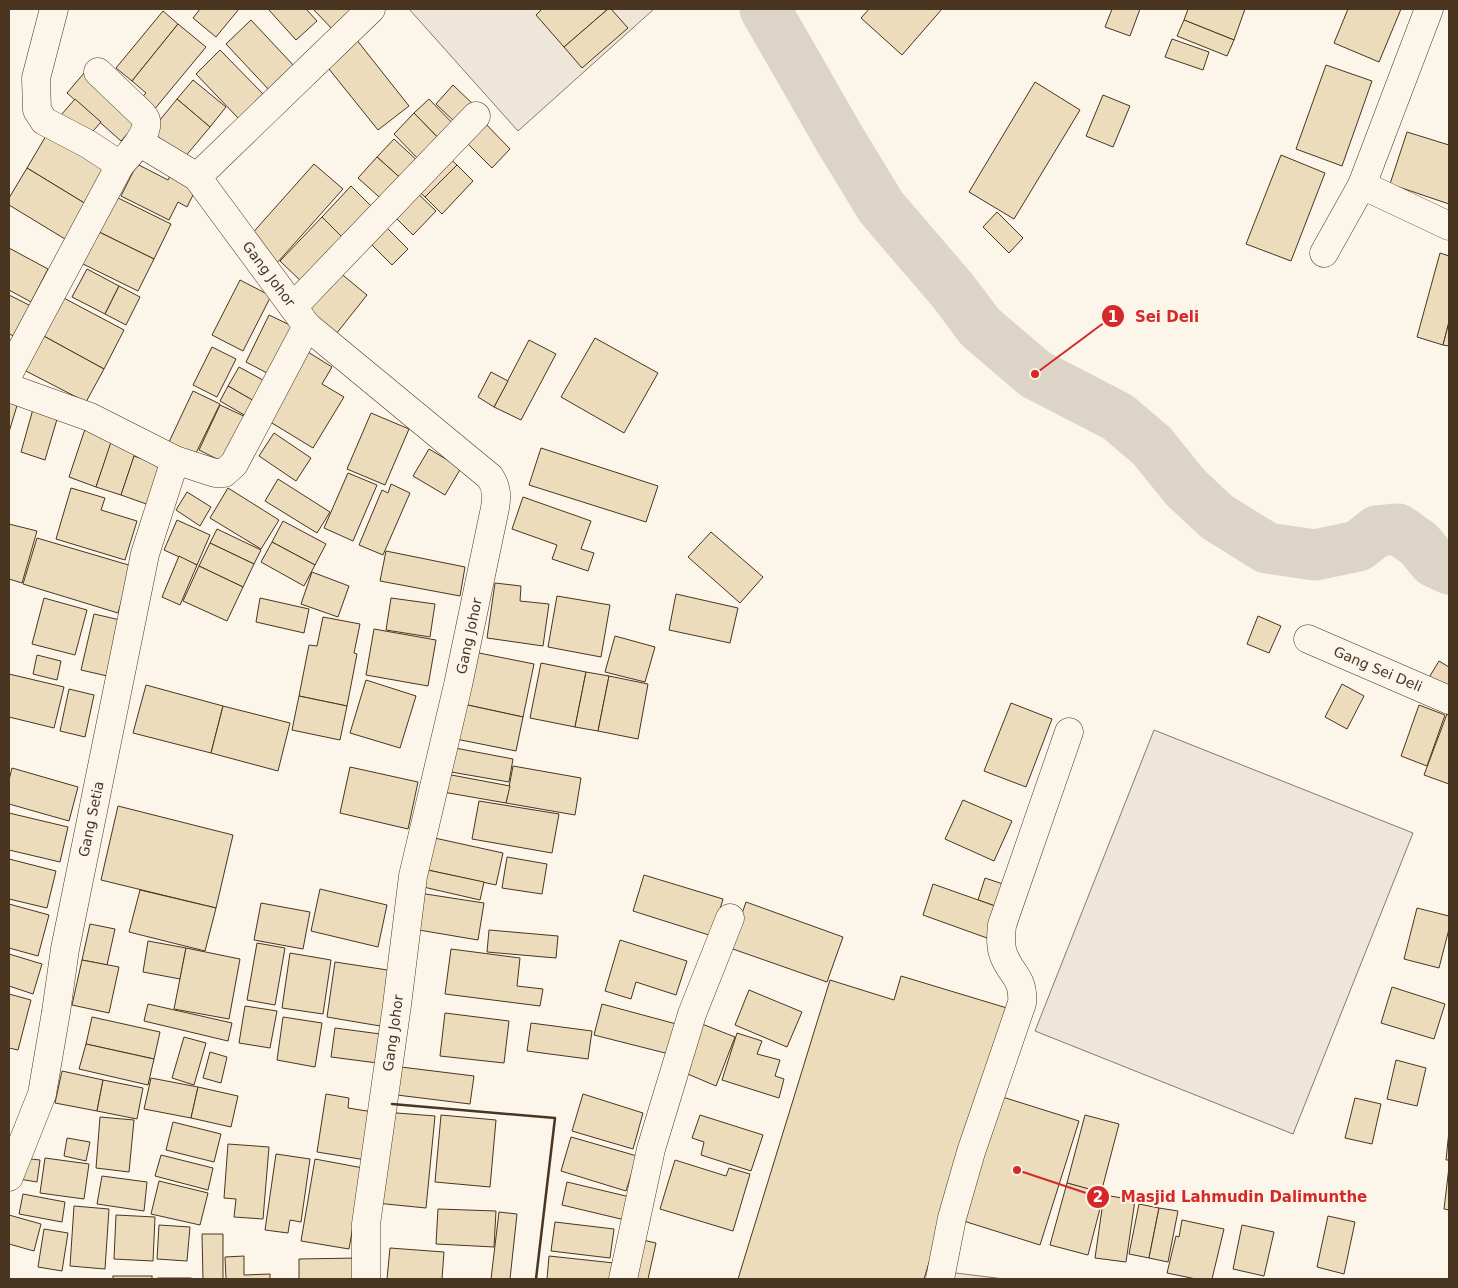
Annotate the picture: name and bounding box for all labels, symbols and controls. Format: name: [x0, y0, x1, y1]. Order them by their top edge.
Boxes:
street label: Gang Johor: [239, 238, 299, 310]
callout: Sei Deli: [1100, 301, 1210, 331]
text: 1: [1108, 308, 1118, 326]
text: Sei Deli: [1135, 308, 1199, 326]
street label: Gang Johor: [453, 596, 485, 676]
street label: Gang Sei Deli: [1331, 643, 1425, 695]
street label: Gang Setia: [75, 780, 107, 858]
street label: Gang Johor: [380, 993, 406, 1073]
callout: Masjid Lahmudin Dalimunthe: [1086, 1182, 1377, 1212]
text: 2: [1093, 1188, 1103, 1206]
text: Masjid Lahmudin Dalimunthe: [1121, 1188, 1367, 1206]

